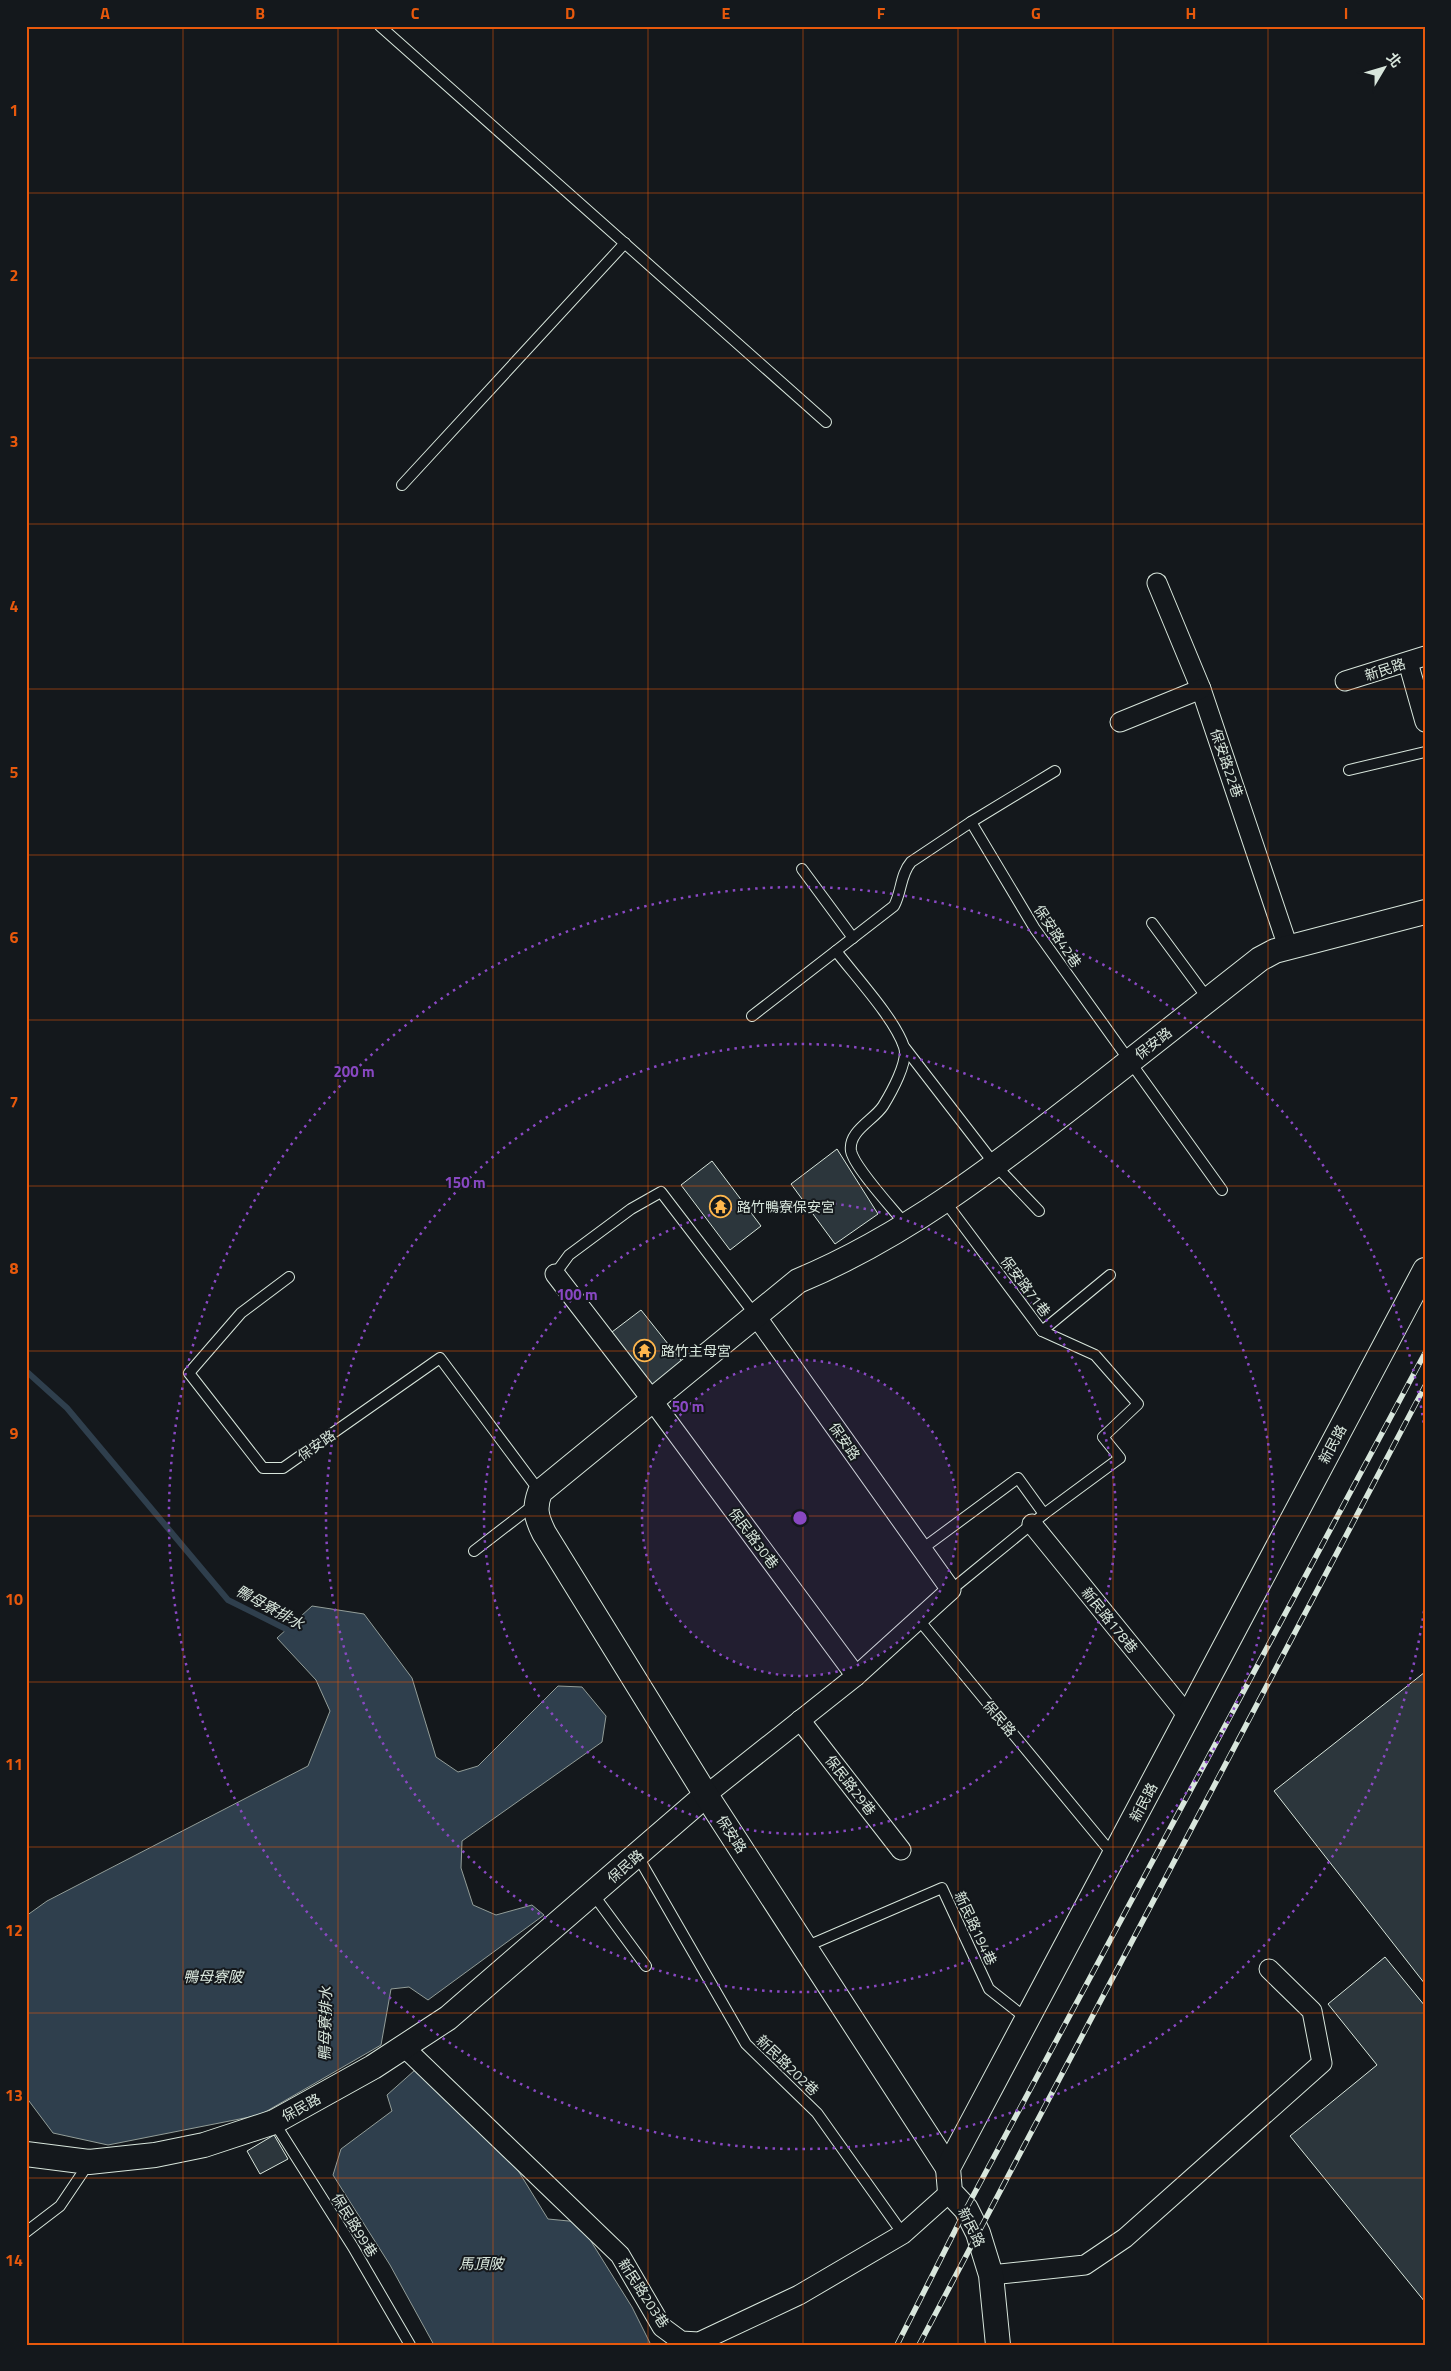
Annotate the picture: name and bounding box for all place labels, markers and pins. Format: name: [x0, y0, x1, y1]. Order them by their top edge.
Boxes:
temple icon: 路竹鴨寮保安宮: [709, 1194, 733, 1218]
place label: 路竹鴨寮保安宮: [737, 1196, 835, 1217]
temple icon: 路竹主母宮: [633, 1338, 657, 1362]
place label: 路竹主母宮: [661, 1340, 731, 1361]
centre of rings: [791, 1509, 809, 1527]

